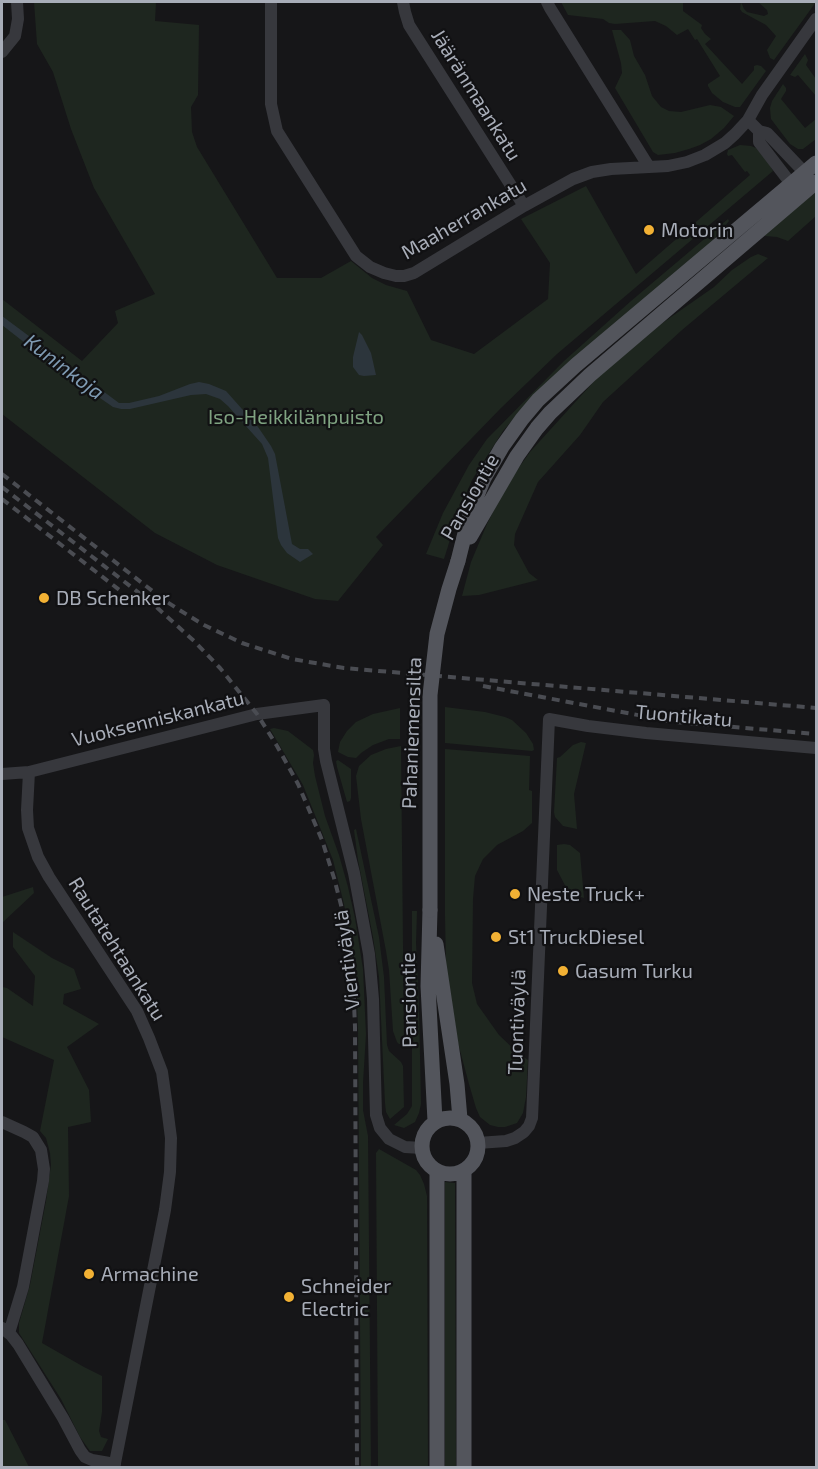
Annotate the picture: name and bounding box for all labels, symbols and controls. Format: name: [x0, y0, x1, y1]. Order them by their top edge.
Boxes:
street label: Jääränmaankatu: [426, 25, 526, 165]
street label: Maaherrankatu: [397, 173, 531, 265]
place label: Motorin: [661, 218, 733, 242]
marker: Motorin: [642, 223, 656, 237]
water label: Kuninkoja: [19, 329, 109, 405]
park label: Iso-Heikkilänpuisto: [208, 405, 384, 429]
street label: Pansiontie: [436, 450, 504, 544]
place label: DB Schenker: [56, 586, 170, 610]
marker: DB Schenker: [37, 591, 51, 605]
street label: Pahaniemensilta: [397, 657, 427, 809]
street label: Vuoksenniskankatu: [69, 686, 247, 752]
street label: Tuontikatu: [635, 700, 733, 732]
street label: Rautatehtaankatu: [63, 873, 171, 1025]
place label: Neste Truck+: [527, 882, 645, 906]
marker: Neste Truck+: [508, 887, 522, 901]
street label: Vientiväylä: [329, 908, 365, 1012]
place label: St1 TruckDiesel: [508, 925, 644, 949]
marker: St1 TruckDiesel: [489, 930, 503, 944]
street label: Pansiontie: [396, 952, 422, 1048]
place label: Gasum Turku: [575, 959, 693, 983]
marker: Gasum Turku: [556, 964, 570, 978]
street label: Tuontiväylä: [503, 969, 531, 1075]
place label: Armachine: [101, 1262, 199, 1286]
marker: Armachine: [82, 1267, 96, 1281]
place label: Schneider Electric: [301, 1274, 391, 1321]
marker: Schneider Electric: [282, 1290, 296, 1304]

